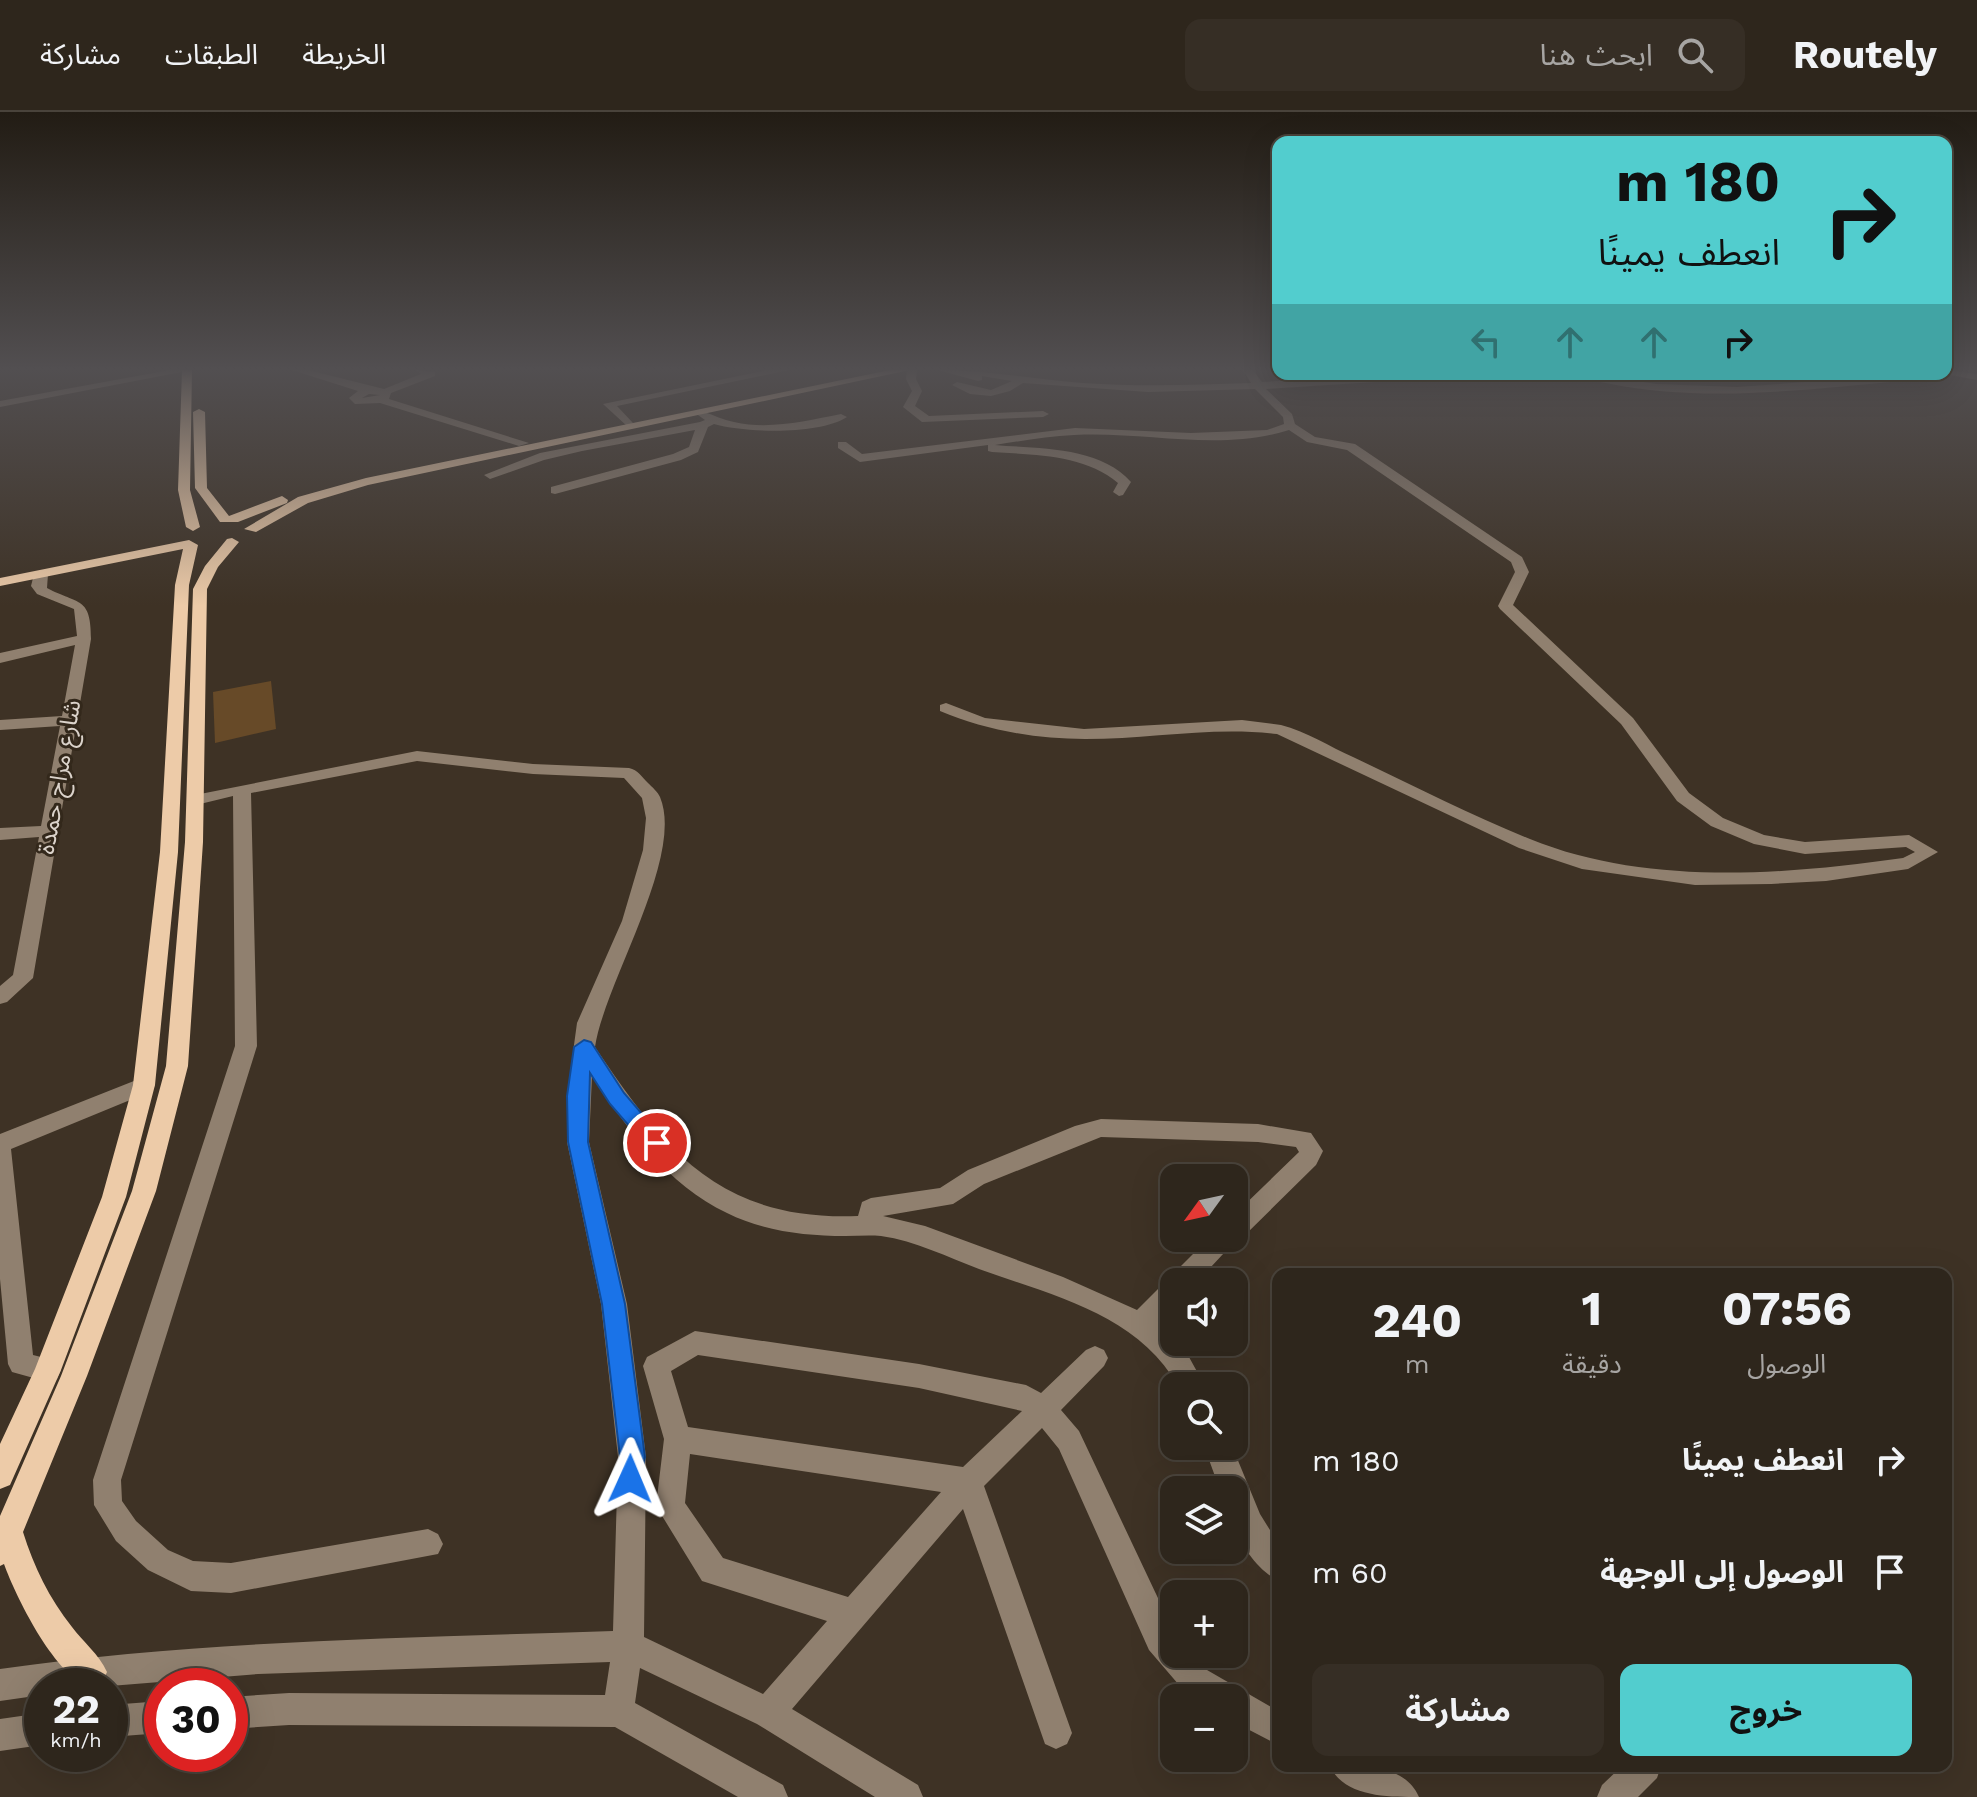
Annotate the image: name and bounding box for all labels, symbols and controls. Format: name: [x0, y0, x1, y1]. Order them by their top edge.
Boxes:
search box: [1185, 19, 1745, 91]
icon: search: [1673, 33, 1717, 77]
text: Routely: [1793, 33, 1937, 77]
text: ابحث هنا: [1539, 37, 1653, 72]
text: مشاركة: [40, 38, 121, 71]
text: الطبقات: [165, 38, 258, 71]
text: الخريطة: [302, 38, 386, 71]
text: 180 m: [1616, 149, 1780, 215]
icon: right: [1808, 168, 1912, 272]
text: انعطف يمينًا: [1598, 232, 1780, 274]
icon: left: [1464, 320, 1508, 364]
icon: ahead: [1548, 320, 1592, 364]
icon: ahead: [1632, 320, 1676, 364]
icon: right: [1716, 320, 1760, 364]
street label: شارع مراح حمدة: [32, 698, 89, 857]
pin: [623, 1109, 691, 1177]
icon: arrive: [635, 1121, 679, 1165]
north arrow: [1160, 1164, 1248, 1252]
map controls: [1160, 1164, 1248, 1772]
button: sound: [1160, 1268, 1248, 1356]
text: 1: [1582, 1280, 1602, 1337]
text: 07:56: [1722, 1280, 1852, 1337]
text: 240: [1372, 1292, 1462, 1349]
text: m: [1405, 1349, 1430, 1379]
text: دقيقة: [1562, 1349, 1622, 1379]
text: الوصول: [1747, 1349, 1826, 1379]
button: search: [1160, 1372, 1248, 1460]
position arrow: [588, 1437, 672, 1521]
icon: right: [1868, 1438, 1912, 1482]
text: انعطف يمينًا: [1682, 1442, 1844, 1477]
text: 180 m: [1312, 1443, 1400, 1478]
button: layers: [1160, 1476, 1248, 1564]
icon: arrive: [1868, 1550, 1912, 1594]
text: الوصول إلى الوجهة: [1600, 1554, 1844, 1589]
text: 60 m: [1312, 1555, 1388, 1590]
button: +: [1160, 1580, 1248, 1668]
button: مشاركة: [1312, 1664, 1604, 1756]
button: خروج: [1620, 1664, 1912, 1756]
speed limit sign: 30: [144, 1668, 248, 1772]
button: −: [1160, 1684, 1248, 1772]
text: 22: [52, 1686, 100, 1733]
text: km/h: [50, 1728, 102, 1752]

